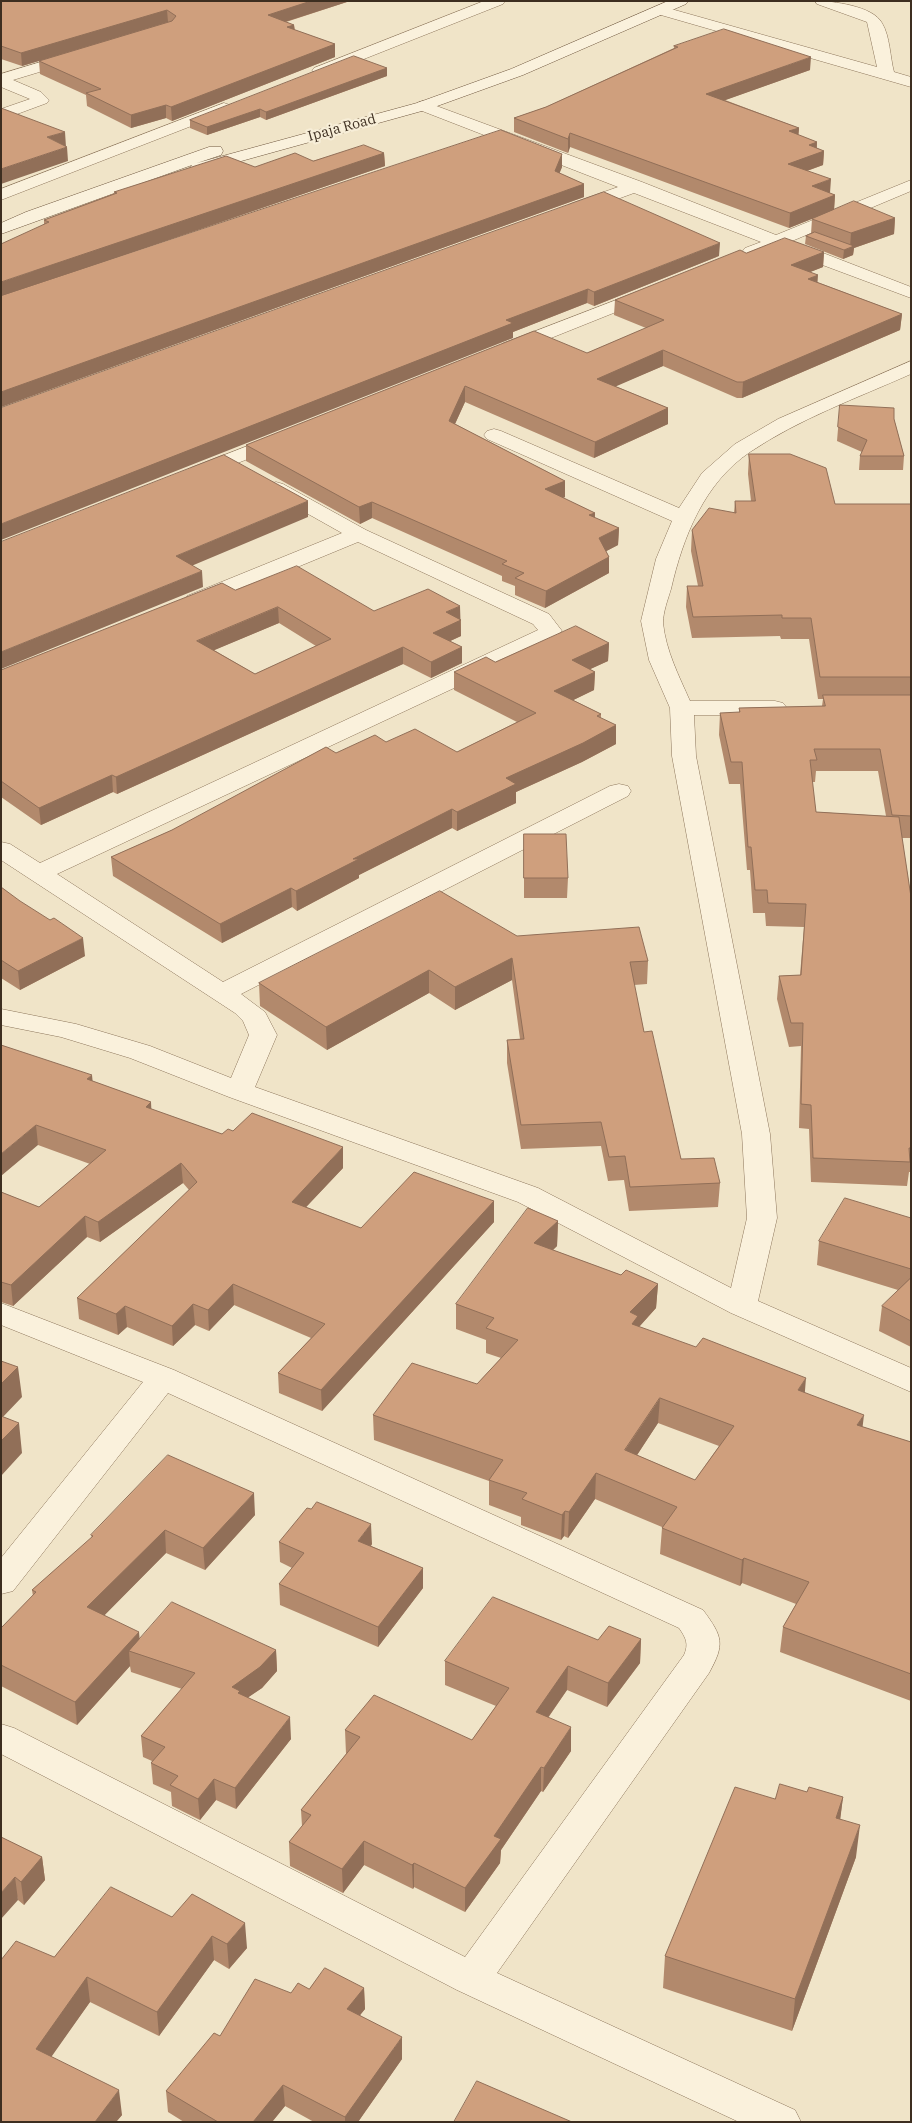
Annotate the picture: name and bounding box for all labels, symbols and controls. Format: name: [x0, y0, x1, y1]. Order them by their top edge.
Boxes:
street label: Ipaja Road: [306, 111, 378, 145]

